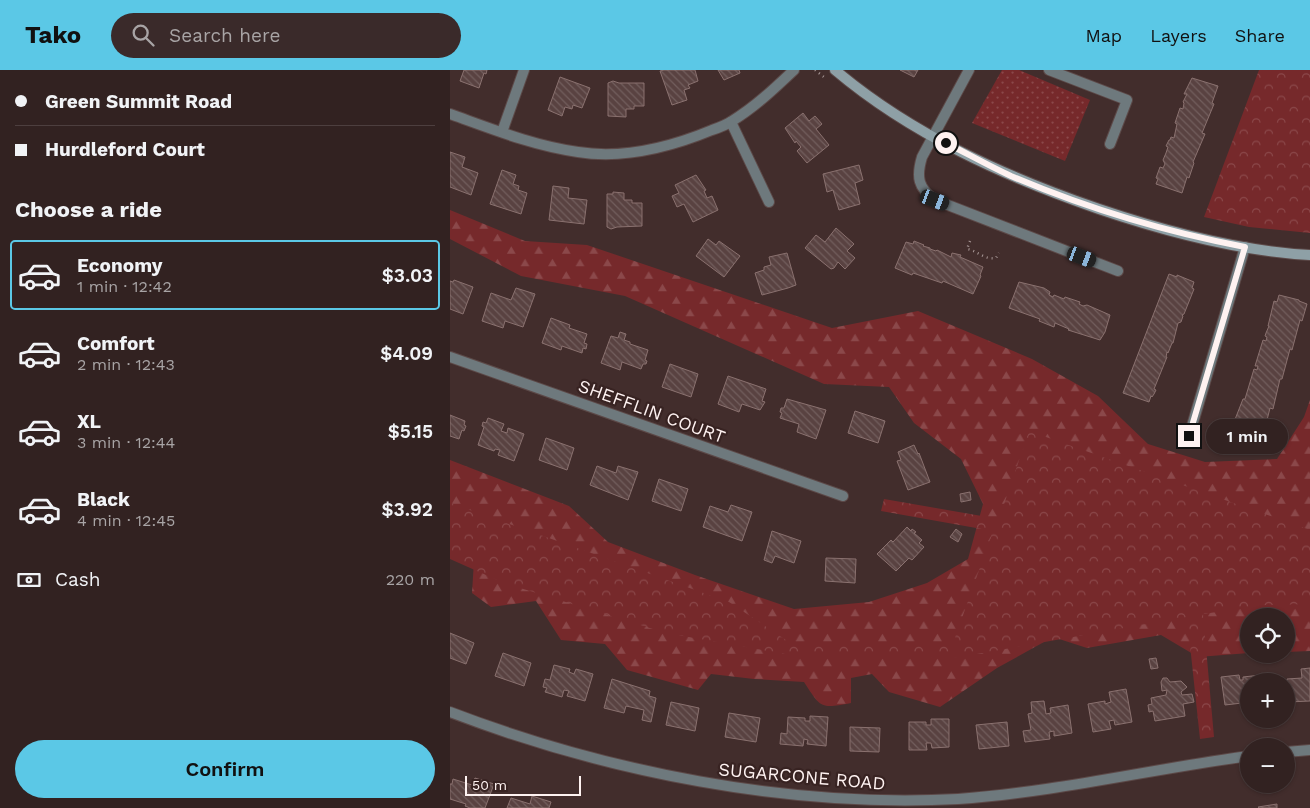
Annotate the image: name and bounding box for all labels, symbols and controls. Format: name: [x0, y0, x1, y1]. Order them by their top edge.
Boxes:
search box: [111, 13, 461, 58]
text: Tako: [25, 21, 81, 49]
icon: search: [129, 21, 157, 49]
text: Search here: [169, 24, 280, 47]
text: Map: [1085, 25, 1122, 46]
text: Layers: [1150, 25, 1207, 46]
text: Share: [1235, 25, 1285, 46]
text: Green Summit Road: [45, 90, 232, 113]
route start: [935, 132, 957, 154]
text: Hurdleford Court: [45, 138, 205, 161]
car: [918, 188, 951, 212]
text: Choose a ride: [15, 197, 162, 222]
car: [1065, 245, 1098, 269]
icon: car: [17, 253, 62, 298]
text: Economy: [77, 254, 162, 277]
text: $3.03: [382, 264, 433, 287]
text: 1 min · 12:42: [77, 277, 172, 296]
icon: car: [17, 331, 62, 376]
text: Comfort: [77, 332, 155, 355]
text: $4.09: [380, 342, 433, 365]
text: 2 min · 12:43: [77, 355, 175, 374]
street label: SHEFFLIN COURT: [576, 375, 728, 447]
icon: car: [17, 409, 62, 454]
text: XL: [77, 410, 101, 433]
callout: 1 min: [1206, 418, 1289, 454]
text: $5.15: [388, 420, 433, 443]
route end: [1178, 425, 1200, 447]
text: 1 min: [1226, 427, 1268, 446]
text: 3 min · 12:44: [77, 433, 175, 452]
icon: car: [17, 487, 62, 532]
text: Black: [77, 488, 130, 511]
text: $3.92: [381, 498, 433, 521]
text: 4 min · 12:45: [77, 511, 175, 530]
icon: cash: [15, 566, 43, 594]
text: Cash: [55, 568, 101, 591]
text: 220 m: [386, 570, 435, 589]
map controls: [1240, 608, 1295, 793]
button: locate: [1240, 608, 1295, 663]
button: +: [1240, 673, 1295, 728]
button: −: [1240, 738, 1295, 793]
button: Confirm: [15, 740, 435, 798]
street label: SUGARCONE ROAD: [718, 758, 886, 794]
scale bar: [465, 773, 581, 796]
text: 50 m: [472, 777, 507, 793]

